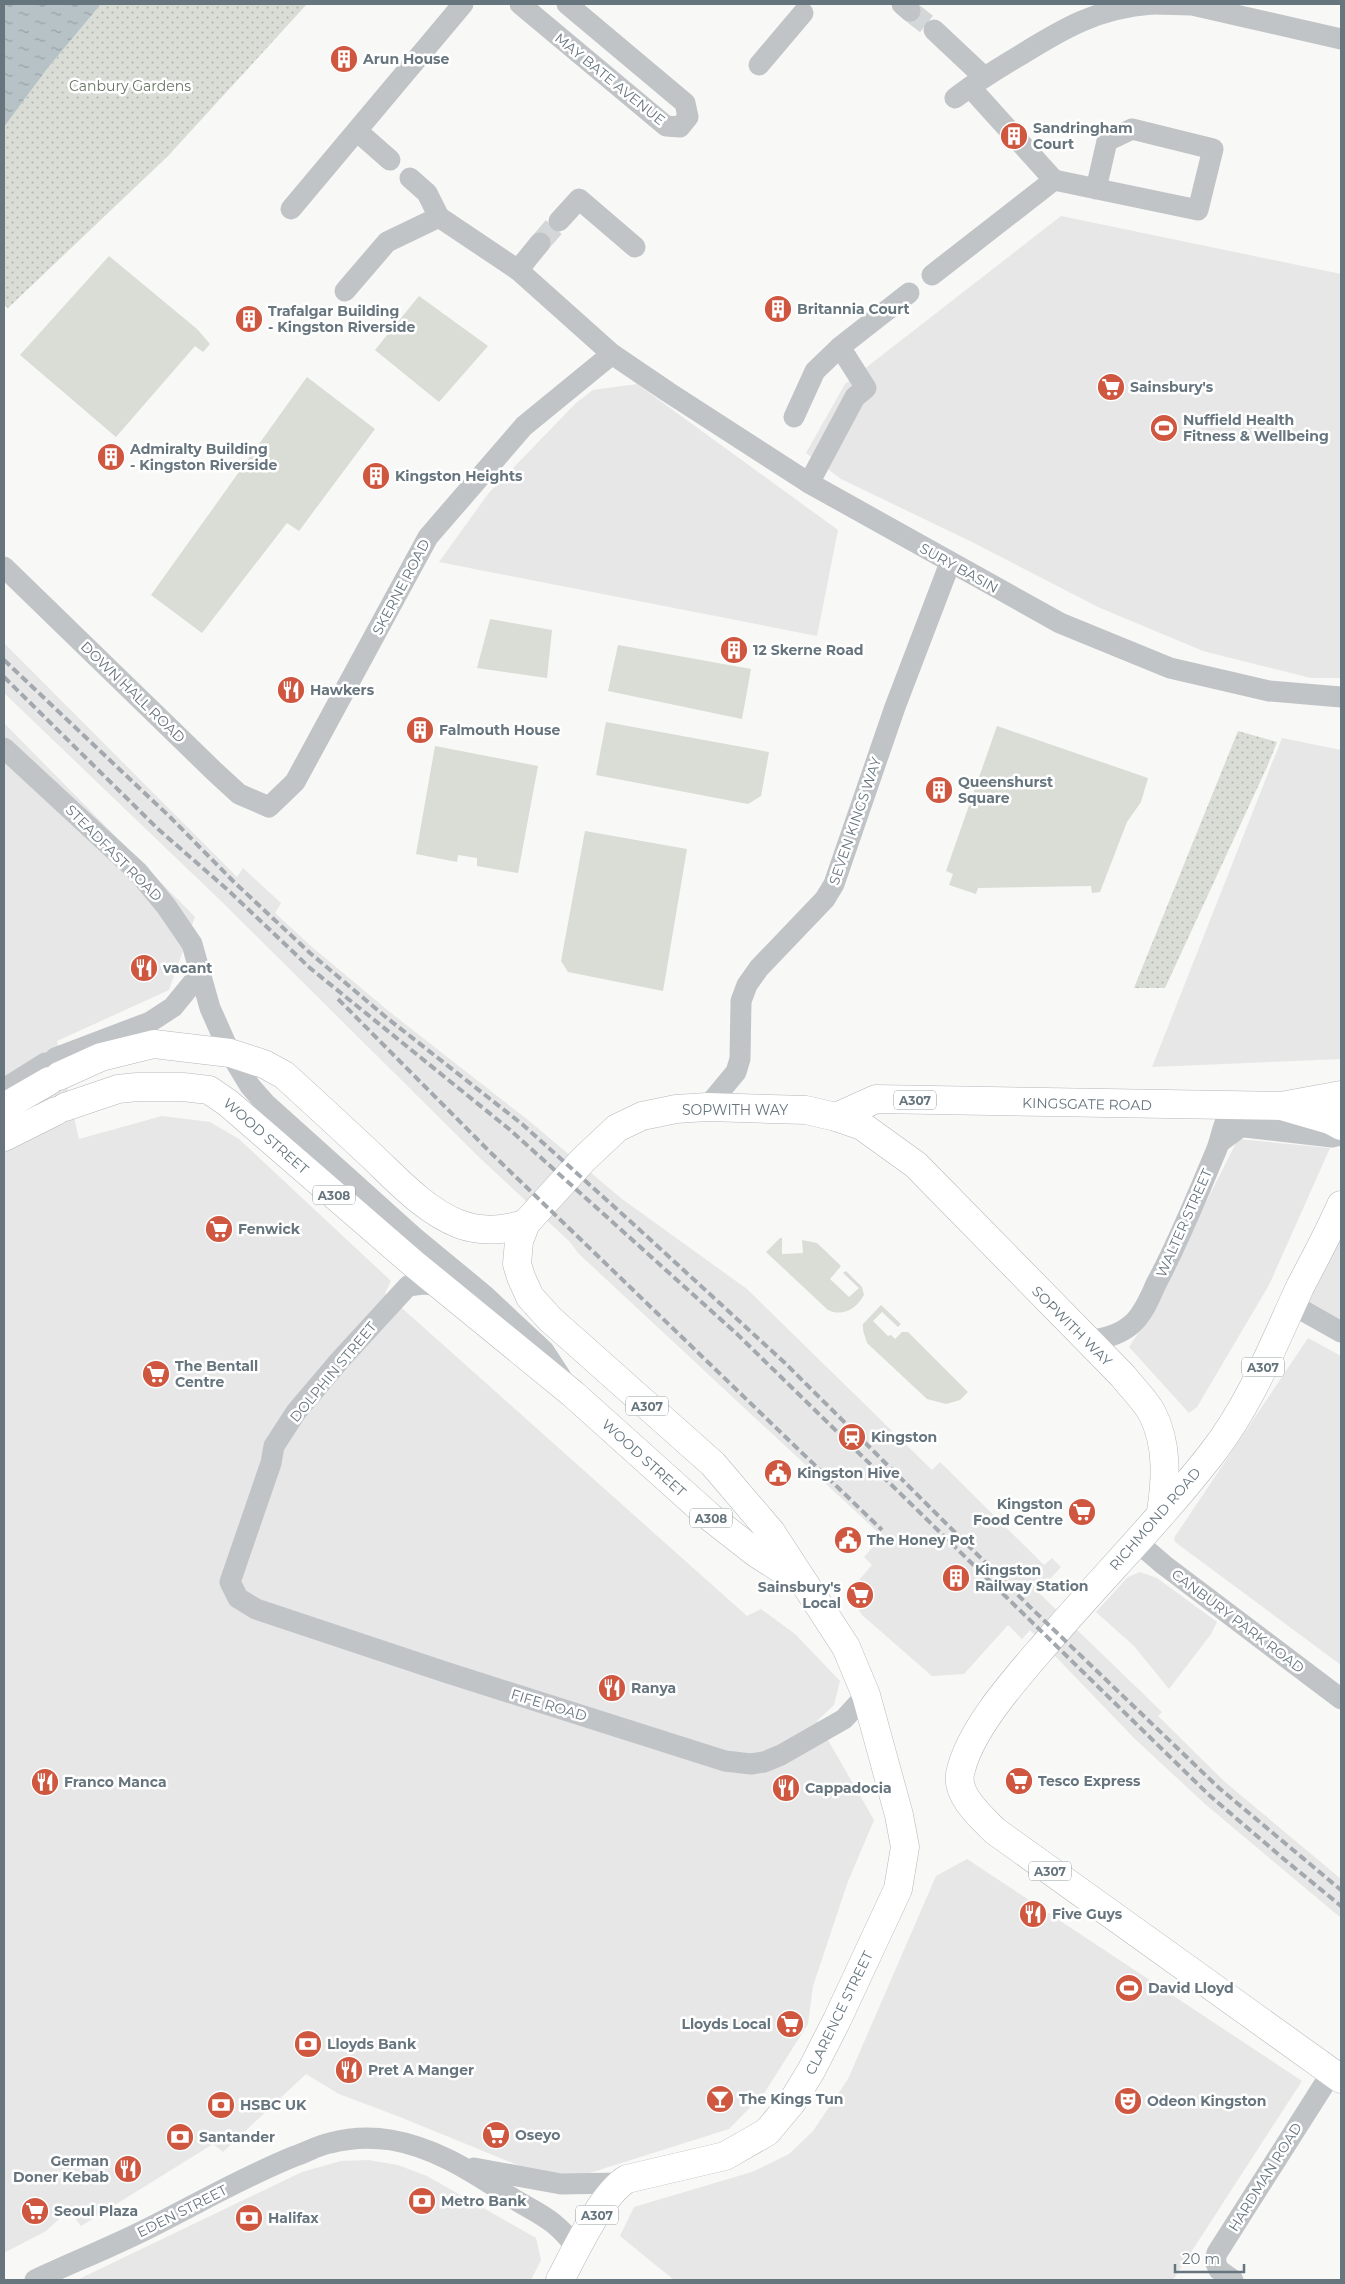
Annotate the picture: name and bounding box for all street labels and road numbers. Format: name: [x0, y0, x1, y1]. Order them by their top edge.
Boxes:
street label: MAY BATE AVENUE: [551, 29, 669, 129]
street label: SKERNE ROAD: [368, 536, 434, 638]
street label: SURY BASIN: [917, 539, 1001, 597]
street label: DOWN HALL ROAD: [77, 637, 189, 747]
street label: SEVEN KINGS WAY: [825, 755, 885, 887]
street label: STEADFAST ROAD: [62, 801, 166, 905]
road number: A307: [894, 1090, 936, 1110]
street label: WOOD STREET: [220, 1094, 312, 1178]
street label: KINGSGATE ROAD: [1022, 1094, 1152, 1114]
street label: SOPWITH WAY: [682, 1101, 788, 1119]
street label: WALTER STREET: [1152, 1166, 1216, 1280]
road number: A308: [313, 1186, 355, 1204]
street label: SOPWITH WAY: [1028, 1282, 1116, 1370]
street label: DOLPHIN STREET: [286, 1318, 380, 1426]
road number: A307: [1242, 1358, 1284, 1376]
road number: A307: [626, 1396, 668, 1415]
street label: WOOD STREET: [598, 1415, 690, 1501]
street label: RICHMOND ROAD: [1105, 1464, 1205, 1574]
road number: A308: [690, 1509, 732, 1528]
street label: CANBURY PARK ROAD: [1168, 1565, 1308, 1677]
street label: FIFE ROAD: [509, 1685, 589, 1725]
road number: A307: [1029, 1862, 1071, 1880]
street label: CLARENCE STREET: [801, 1948, 877, 2078]
street label: HARDMAN ROAD: [1224, 2119, 1306, 2235]
street label: EDEN STREET: [134, 2181, 230, 2241]
road number: A307: [576, 2206, 618, 2224]

